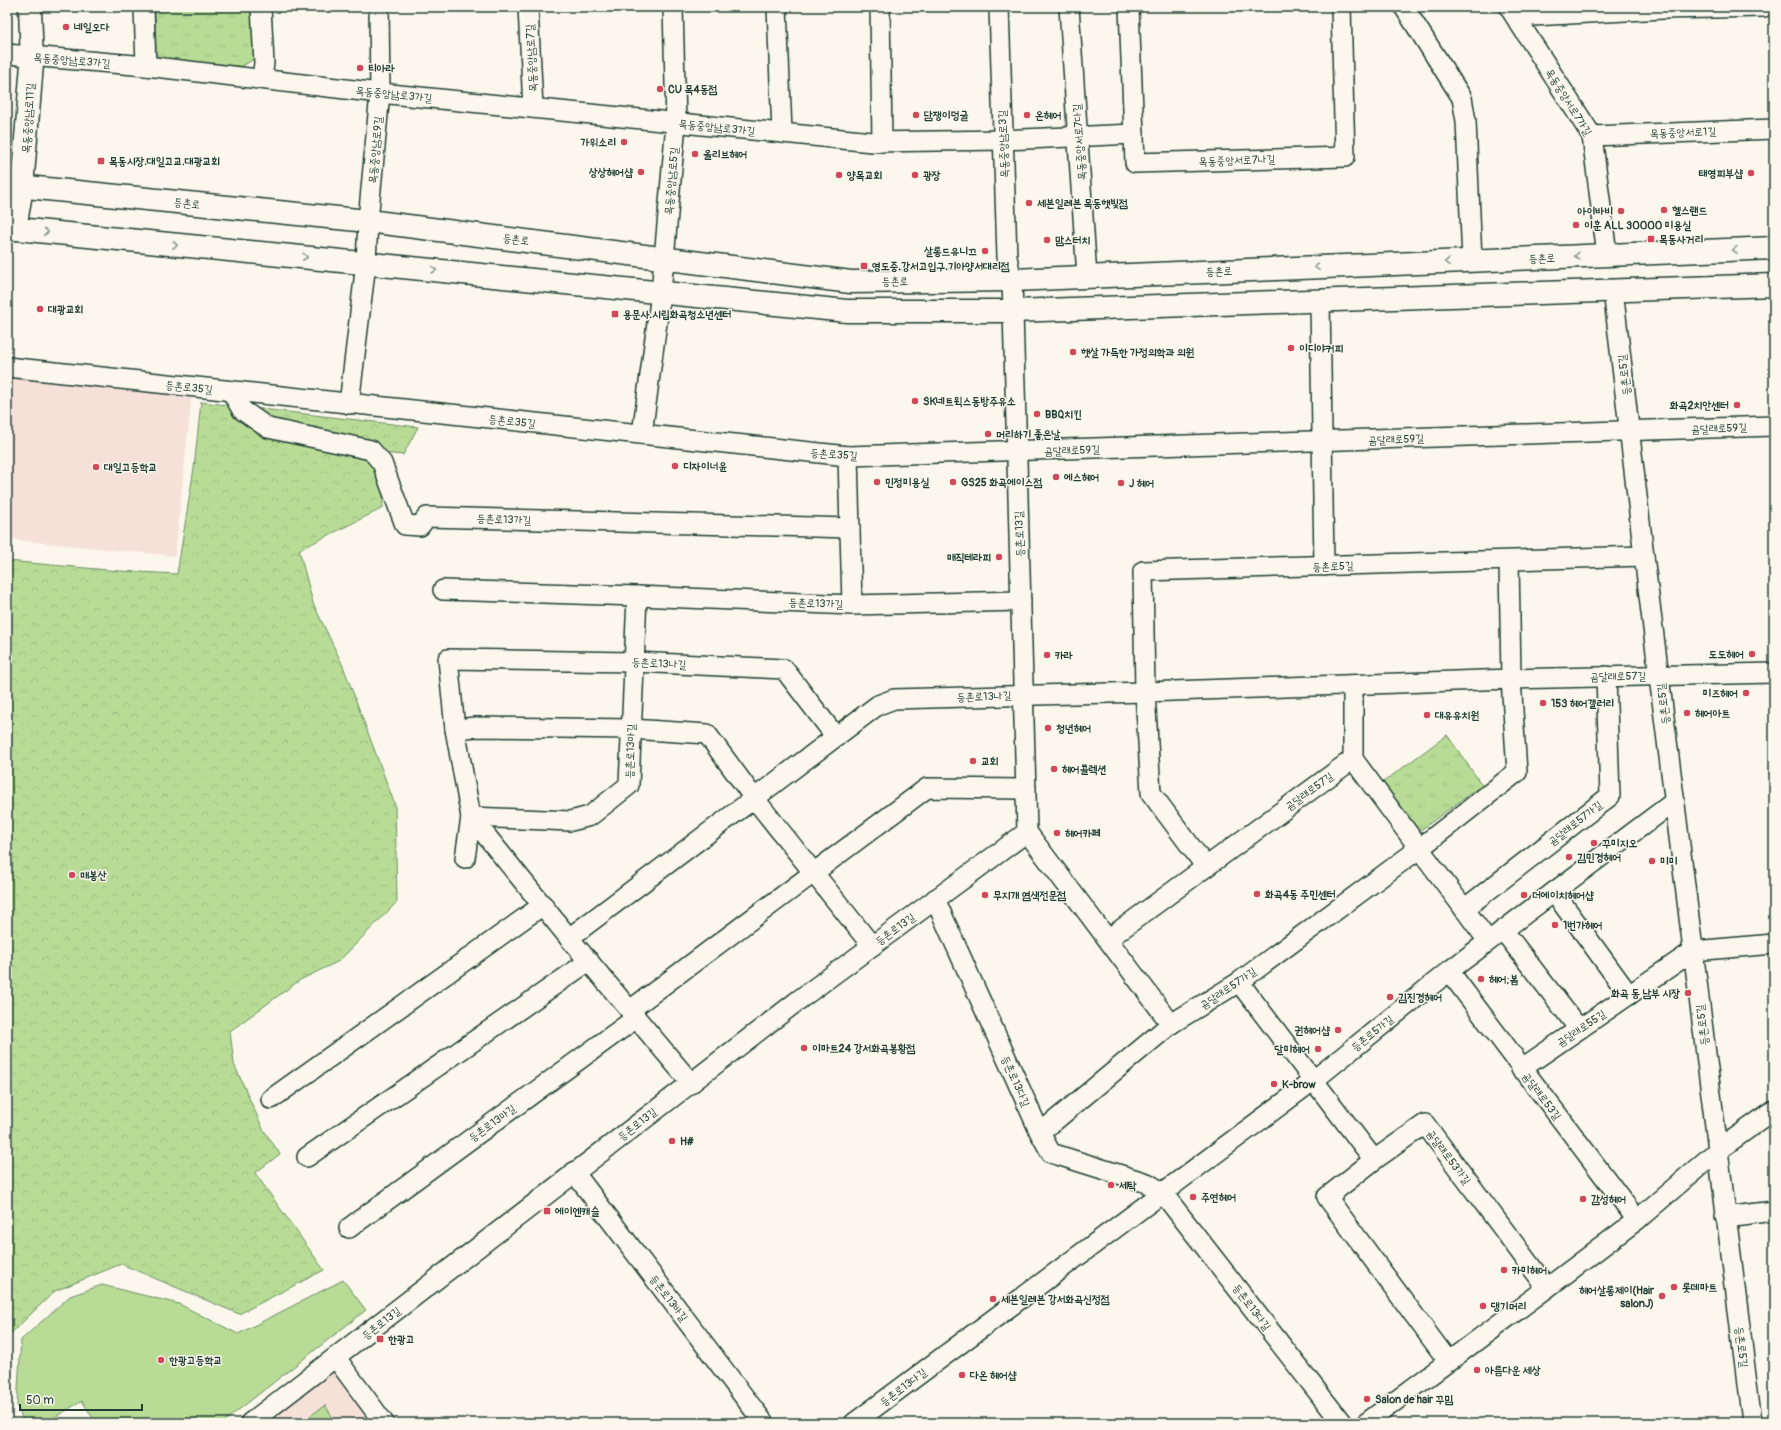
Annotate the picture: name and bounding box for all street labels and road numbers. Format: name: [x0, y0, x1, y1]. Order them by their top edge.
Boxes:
street label: 목동중앙남로7길: [523, 24, 540, 92]
street label: 목동중앙남로3가길: [33, 51, 111, 70]
street label: 목동중앙서로7가길: [1543, 66, 1594, 138]
street label: 목동중앙남로11길: [20, 82, 37, 154]
street label: 목동중앙남로3가길: [355, 84, 433, 105]
street label: 목동중앙서로7다길: [1070, 103, 1089, 181]
street label: 목동중앙남로3길: [996, 110, 1011, 178]
street label: 목동중앙남로9길: [366, 116, 385, 184]
street label: 목동중앙남로3가길: [678, 117, 756, 138]
street label: 목동중앙서로1길: [1650, 125, 1717, 140]
street label: 목동중앙남로5길: [662, 147, 681, 215]
street label: 목동중앙서로7나길: [1198, 153, 1276, 168]
street label: 등촌로: [173, 196, 201, 211]
street label: 등촌로: [502, 231, 530, 248]
street label: 등촌로: [1529, 252, 1556, 265]
street label: 등촌로: [1206, 265, 1233, 278]
street label: 등촌로: [882, 275, 909, 288]
street label: 등촌로5길: [1616, 353, 1633, 396]
street label: 등촌로35길: [165, 379, 213, 396]
street label: 등촌로35길: [488, 413, 536, 430]
street label: 곰달래로59길: [1691, 421, 1747, 436]
street label: 곰달래로59길: [1368, 432, 1424, 447]
street label: 곰달래로59길: [1044, 443, 1100, 458]
street label: 등촌로35길: [810, 446, 858, 463]
street label: 등촌로13길: [1012, 511, 1027, 557]
street label: 등촌로13가길: [476, 512, 532, 527]
street label: 등촌로5길: [1312, 559, 1354, 574]
street label: 등촌로13가길: [788, 596, 844, 611]
street label: 등촌로13나길: [631, 656, 687, 671]
street label: 곰달래로57길: [1590, 670, 1646, 683]
street label: 등촌로5길: [1655, 682, 1672, 725]
street label: 등촌로13나길: [956, 689, 1012, 704]
street label: 등촌로13마길: [623, 723, 638, 779]
street label: 곰달래로57길: [1283, 770, 1336, 813]
street label: 곰달래로57가길: [1546, 798, 1605, 848]
street label: 등촌로13길: [873, 911, 918, 948]
street label: 곰달래로57가길: [1198, 965, 1259, 1012]
street label: 등촌로5길: [1694, 1003, 1711, 1046]
street label: 곰달래로55길: [1554, 1007, 1608, 1050]
street label: 등촌로5가길: [1349, 1012, 1396, 1054]
street label: 등촌로13다길: [998, 1054, 1033, 1109]
street label: 곰달래로53길: [1519, 1070, 1564, 1123]
street label: 등촌로13마길: [466, 1102, 518, 1145]
street label: 등촌로13길: [615, 1105, 659, 1144]
street label: 곰달래로53가길: [1424, 1127, 1474, 1187]
street label: 등촌로13바길: [647, 1273, 690, 1324]
street label: 등촌로13다길: [1230, 1282, 1273, 1333]
street label: 등촌로13길: [359, 1304, 403, 1343]
street label: 등촌로5길: [1733, 1326, 1750, 1369]
street label: 등촌로13다길: [878, 1366, 929, 1409]

